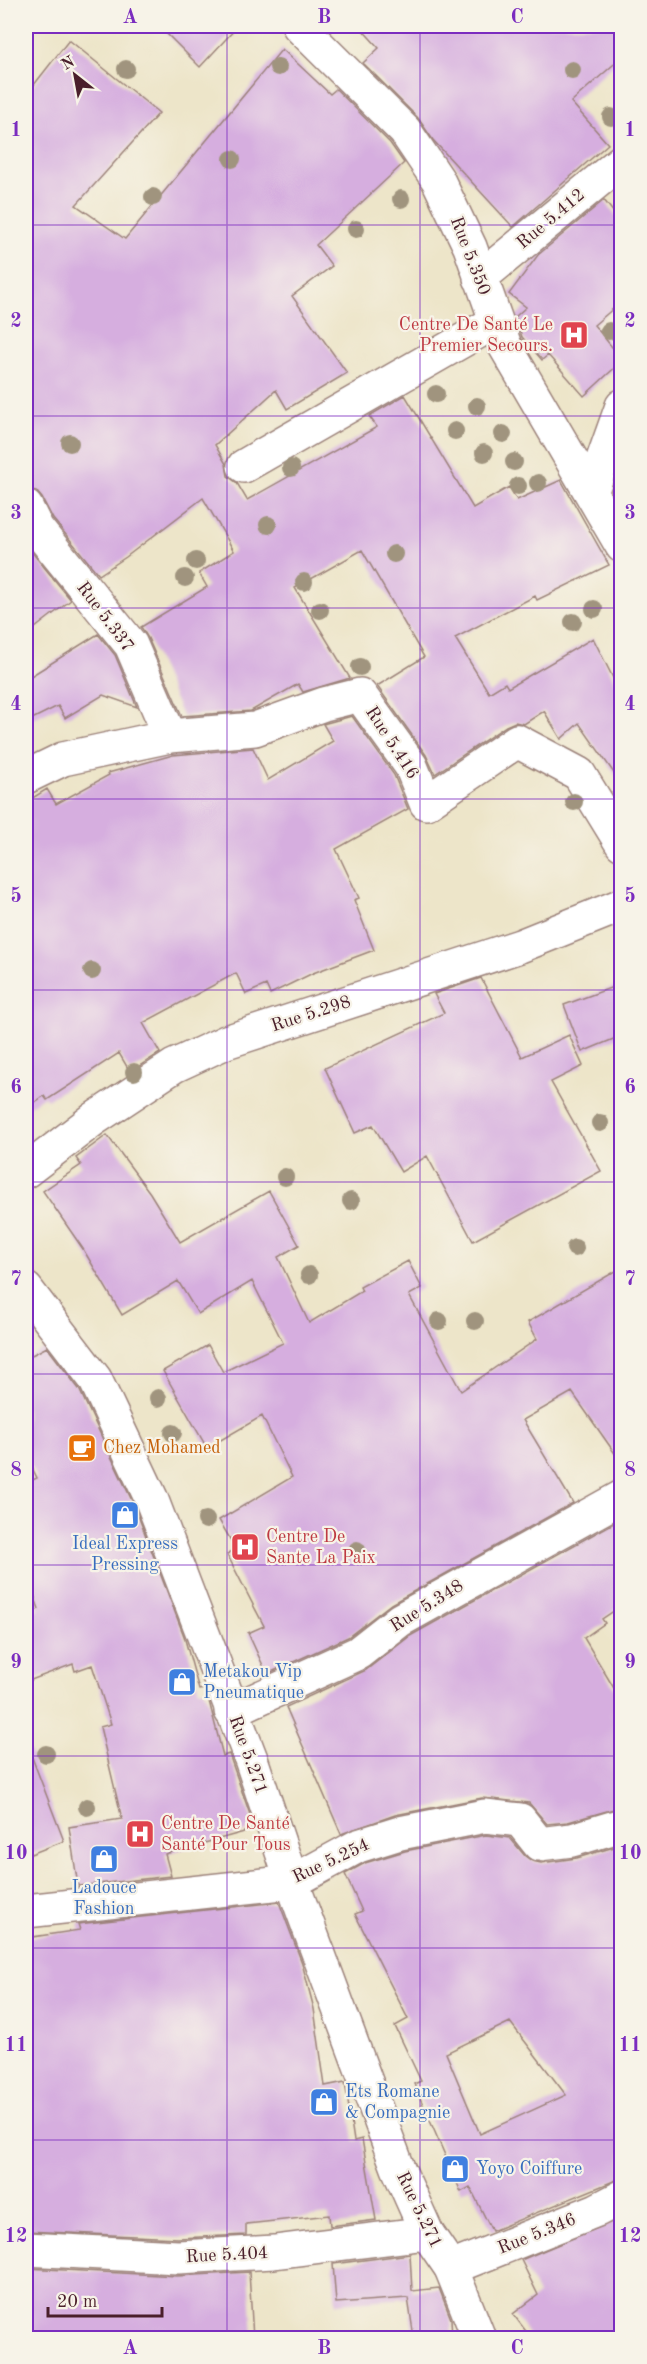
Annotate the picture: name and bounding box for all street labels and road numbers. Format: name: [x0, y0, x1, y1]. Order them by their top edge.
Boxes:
street label: Rue 5.412: [514, 186, 588, 252]
street label: Rue 5.350: [447, 214, 493, 298]
street label: Rue 5.337: [73, 579, 137, 655]
street label: Rue 5.416: [362, 703, 422, 783]
street label: Rue 5.298: [269, 993, 353, 1035]
street label: Rue 5.348: [387, 1576, 467, 1636]
street label: Rue 5.271: [225, 1713, 271, 1797]
street label: Rue 5.254: [290, 1835, 372, 1887]
street label: Rue 5.271: [393, 2169, 445, 2251]
street label: Rue 5.346: [495, 2210, 579, 2258]
street label: Rue 5.404: [185, 2244, 269, 2266]

